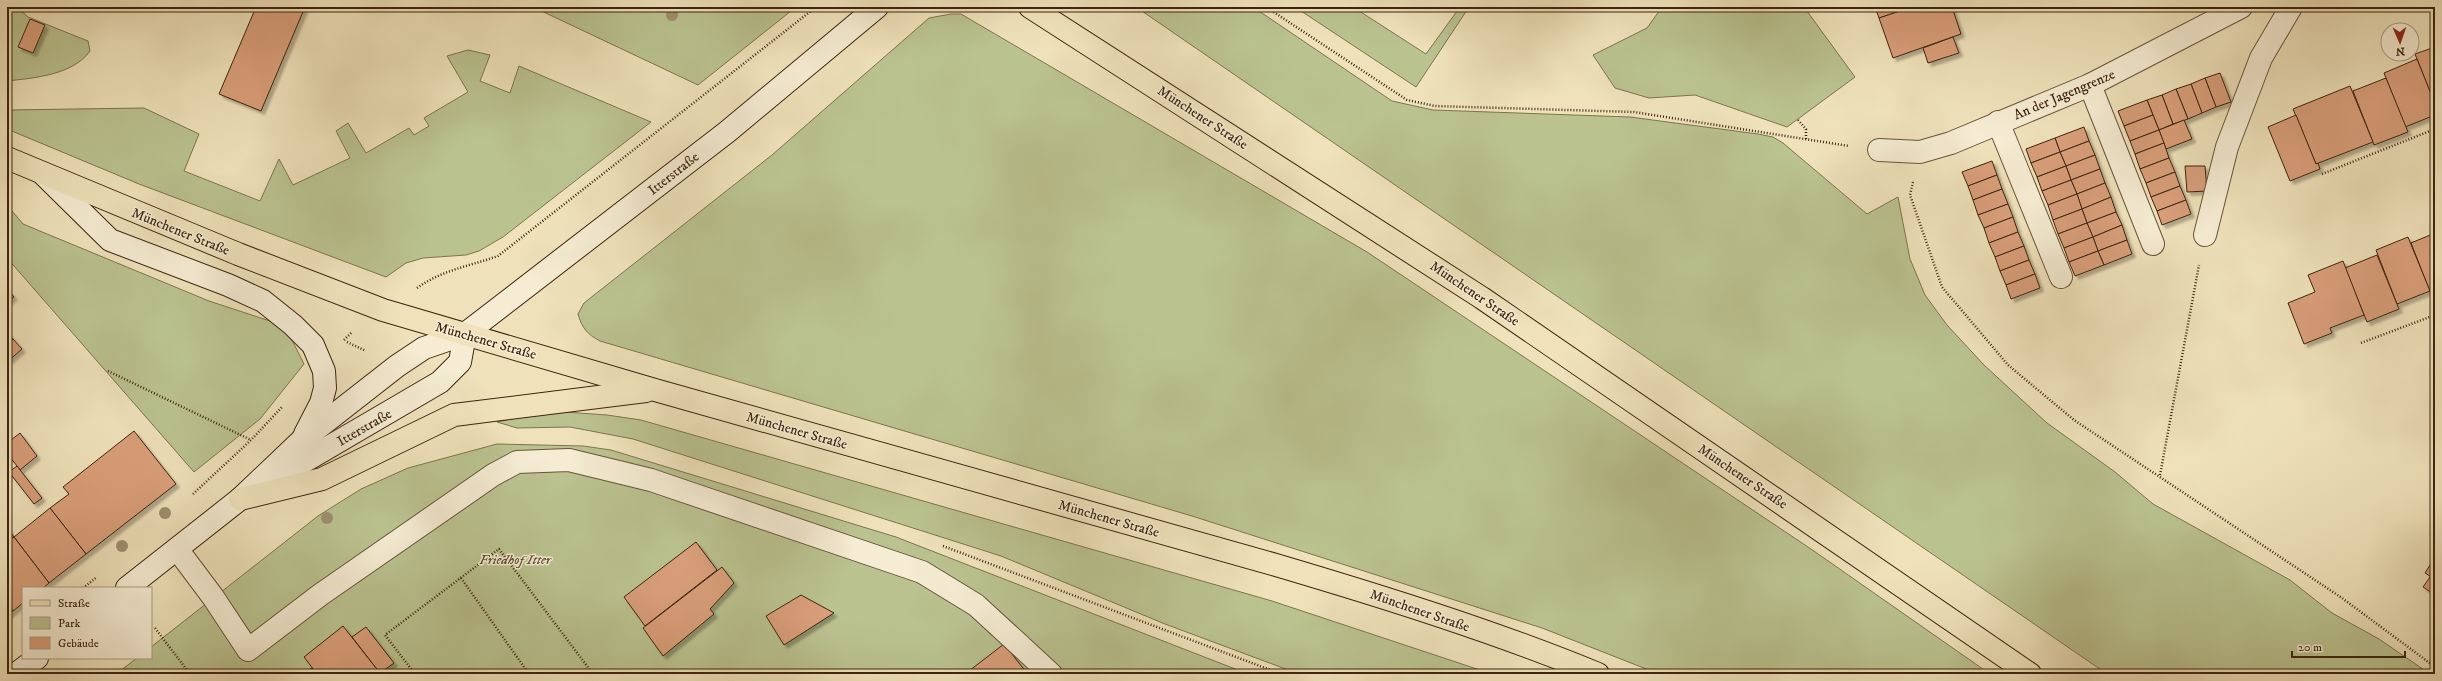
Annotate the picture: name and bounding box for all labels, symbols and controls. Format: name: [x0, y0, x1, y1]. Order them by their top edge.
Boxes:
north arrow: [2380, 22, 2420, 62]
text: N: [2396, 44, 2405, 58]
street label: An der Jagengrenze: [2011, 65, 2118, 124]
street label: Münchener Straße: [1154, 82, 1251, 154]
street label: Itterstraße: [644, 148, 703, 199]
street label: Münchener Straße: [129, 204, 233, 260]
street label: Münchener Straße: [1426, 257, 1523, 331]
street label: Münchener Straße: [433, 318, 539, 364]
street label: Itterstraße: [334, 405, 395, 451]
street label: Münchener Straße: [744, 408, 850, 454]
street label: Münchener Straße: [1694, 440, 1791, 514]
street label: Münchener Straße: [1056, 496, 1162, 542]
park label: Friedhof Itter: [479, 551, 552, 569]
street label: Münchener Straße: [1367, 585, 1472, 637]
legend: [22, 587, 152, 659]
text: Straße: [58, 596, 90, 611]
text: Park: [58, 616, 80, 631]
scale bar: [2292, 633, 2405, 659]
text: Gebäude: [58, 636, 99, 651]
text: 20 m: [2298, 640, 2322, 655]

